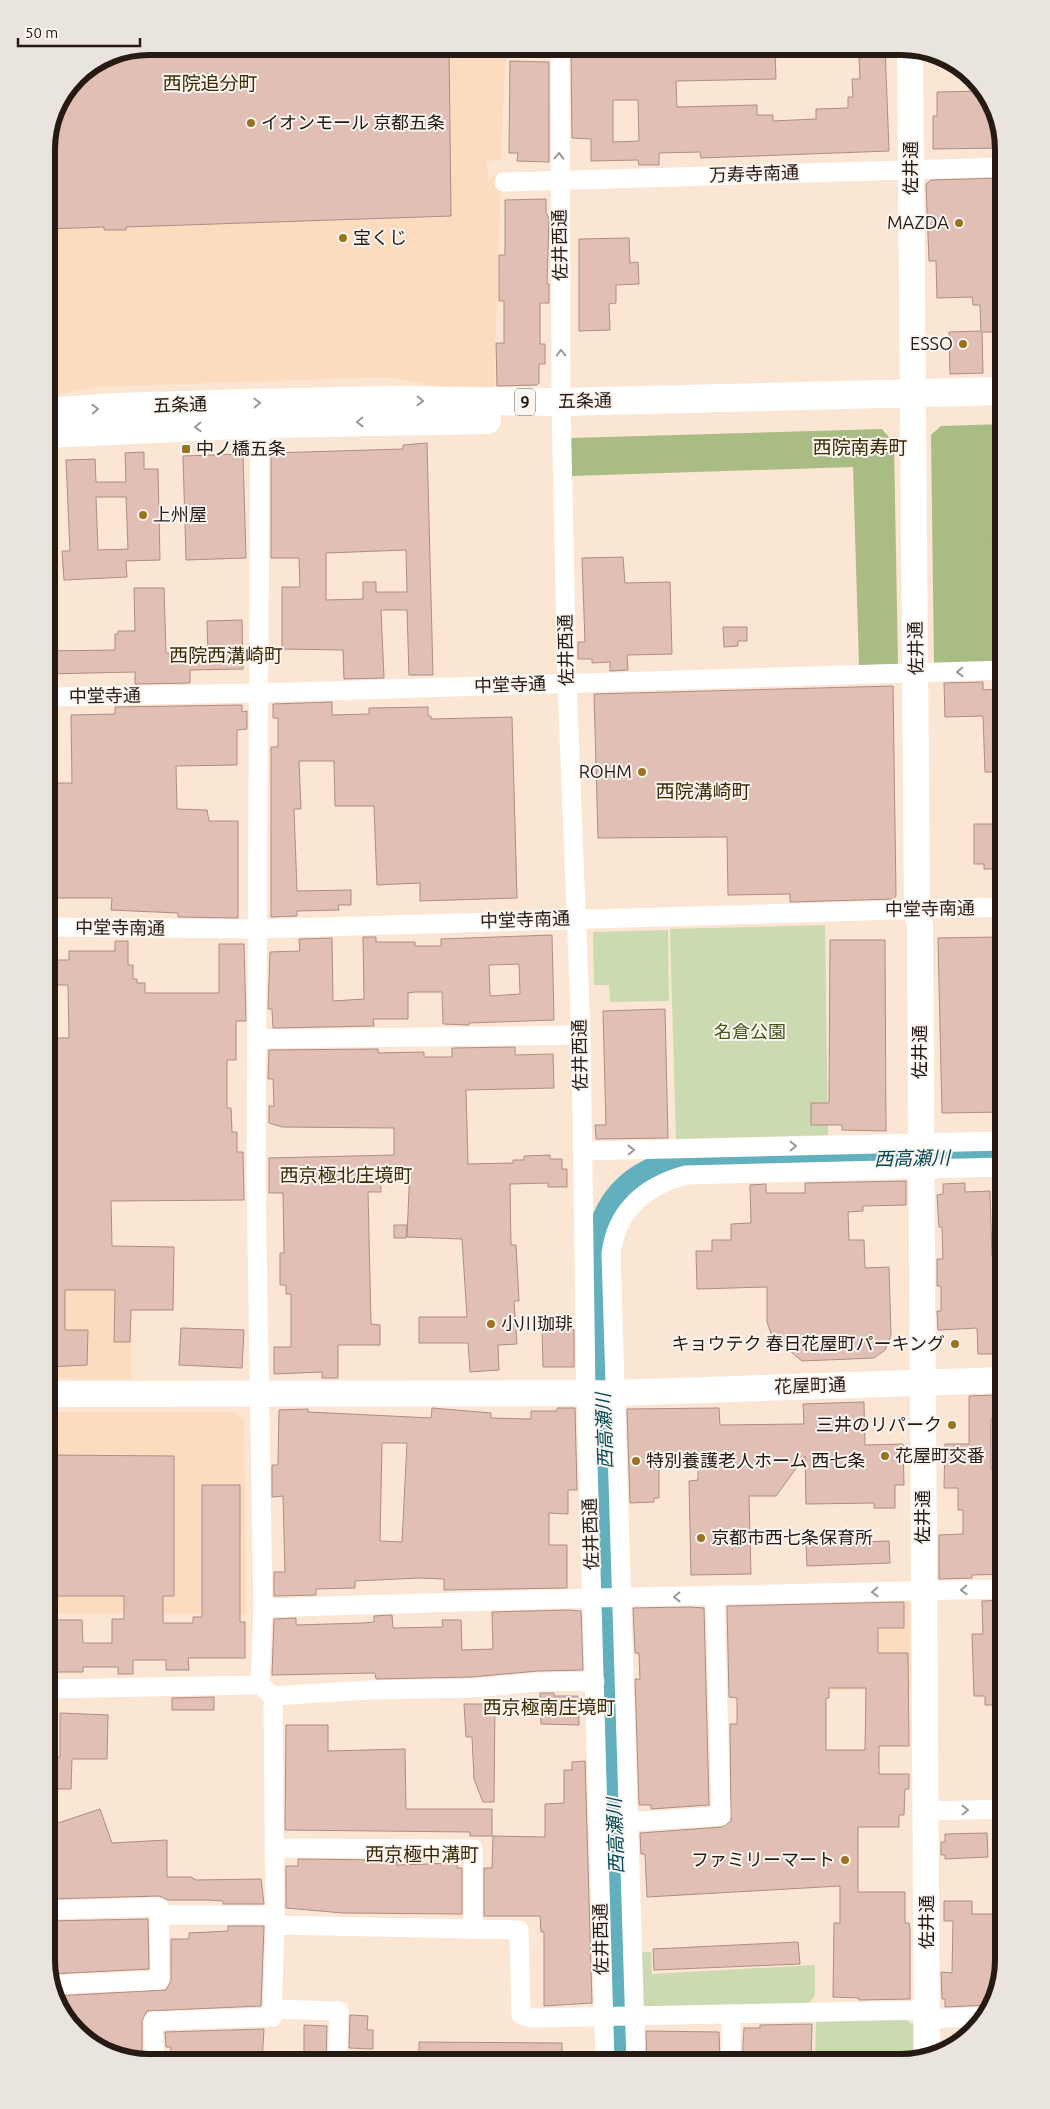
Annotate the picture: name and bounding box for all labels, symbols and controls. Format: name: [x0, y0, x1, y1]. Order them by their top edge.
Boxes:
scale bar: [18, 15, 140, 47]
text: 50 m: [25, 24, 58, 41]
district label: 西院追分町: [162, 72, 258, 94]
place label: イオンモール 京都五条: [261, 112, 445, 132]
marker: イオンモール 京都五条: [245, 117, 257, 129]
street label: 佐井通: [900, 141, 920, 195]
one-way arrow: [554, 151, 564, 159]
street label: 万寿寺南通: [709, 161, 799, 185]
street label: 佐井西通: [548, 209, 570, 281]
place label: MAZDA: [887, 212, 949, 232]
marker: MAZDA: [953, 217, 965, 229]
place label: 宝くじ: [353, 227, 407, 247]
marker: 宝くじ: [337, 232, 349, 244]
place label: ESSO: [910, 333, 953, 353]
marker: ESSO: [957, 338, 969, 350]
one-way arrow: [556, 349, 566, 356]
road number: 9: [515, 388, 535, 416]
street label: 五条通: [558, 390, 612, 410]
street label: 五条通: [153, 393, 207, 415]
one-way arrow: [416, 395, 424, 406]
one-way arrow: [254, 398, 262, 408]
one-way arrow: [91, 403, 99, 414]
one-way arrow: [356, 417, 364, 427]
one-way arrow: [193, 422, 201, 432]
district label: 西院南寿町: [812, 436, 908, 458]
place label: 中ノ橋五条: [196, 438, 286, 458]
marker: 中ノ橋五条: [180, 443, 192, 455]
place label: 上州屋: [153, 504, 207, 524]
marker: 上州屋: [137, 509, 149, 521]
street label: 佐井西通: [554, 614, 576, 686]
street label: 佐井通: [905, 621, 925, 675]
district label: 西院西溝崎町: [169, 644, 283, 666]
one-way arrow: [956, 666, 964, 677]
street label: 中堂寺通: [474, 673, 546, 695]
street label: 中堂寺通: [69, 684, 141, 706]
place label: ROHM: [579, 761, 632, 781]
marker: ROHM: [636, 766, 648, 778]
district label: 西院溝崎町: [655, 780, 751, 802]
street label: 中堂寺南通: [885, 897, 975, 919]
street label: 中堂寺南通: [480, 907, 570, 931]
street label: 中堂寺南通: [75, 916, 165, 938]
street label: 佐井西通: [568, 1019, 590, 1091]
park label: 名倉公園: [714, 1021, 786, 1041]
street label: 佐井通: [909, 1025, 929, 1079]
one-way arrow: [790, 1141, 798, 1151]
one-way arrow: [627, 1144, 635, 1155]
water label: 西高瀬川: [874, 1146, 952, 1170]
district label: 西京極北庄境町: [279, 1164, 413, 1186]
place label: 小川珈琲: [501, 1313, 573, 1333]
marker: 小川珈琲: [485, 1318, 497, 1330]
place label: キョウテク 春日花屋町パーキング: [671, 1333, 945, 1353]
marker: キョウテク 春日花屋町パーキング: [949, 1338, 961, 1350]
street label: 花屋町通: [774, 1374, 846, 1396]
water label: 西高瀬川: [592, 1391, 616, 1469]
place label: 三井のリパーク: [816, 1414, 942, 1434]
marker: 三井のリパーク: [946, 1419, 958, 1431]
place label: 花屋町交番: [895, 1445, 985, 1465]
place label: 特別養護老人ホーム 西七条: [646, 1450, 866, 1470]
marker: 花屋町交番: [879, 1450, 891, 1462]
marker: 特別養護老人ホーム 西七条: [630, 1455, 642, 1467]
street label: 佐井通: [912, 1490, 932, 1544]
street label: 佐井西通: [579, 1498, 601, 1570]
place label: 京都市西七条保育所: [711, 1527, 873, 1547]
marker: 京都市西七条保育所: [695, 1532, 707, 1544]
one-way arrow: [959, 1585, 967, 1595]
one-way arrow: [871, 1587, 879, 1598]
one-way arrow: [673, 1592, 681, 1602]
district label: 西京極南庄境町: [482, 1696, 616, 1718]
water label: 西高瀬川: [603, 1796, 627, 1874]
one-way arrow: [961, 1804, 969, 1815]
district label: 西京極中溝町: [365, 1843, 479, 1865]
place label: ファミリーマート: [691, 1849, 835, 1869]
marker: ファミリーマート: [839, 1854, 851, 1866]
street label: 佐井通: [916, 1895, 936, 1949]
street label: 佐井西通: [589, 1903, 611, 1975]

